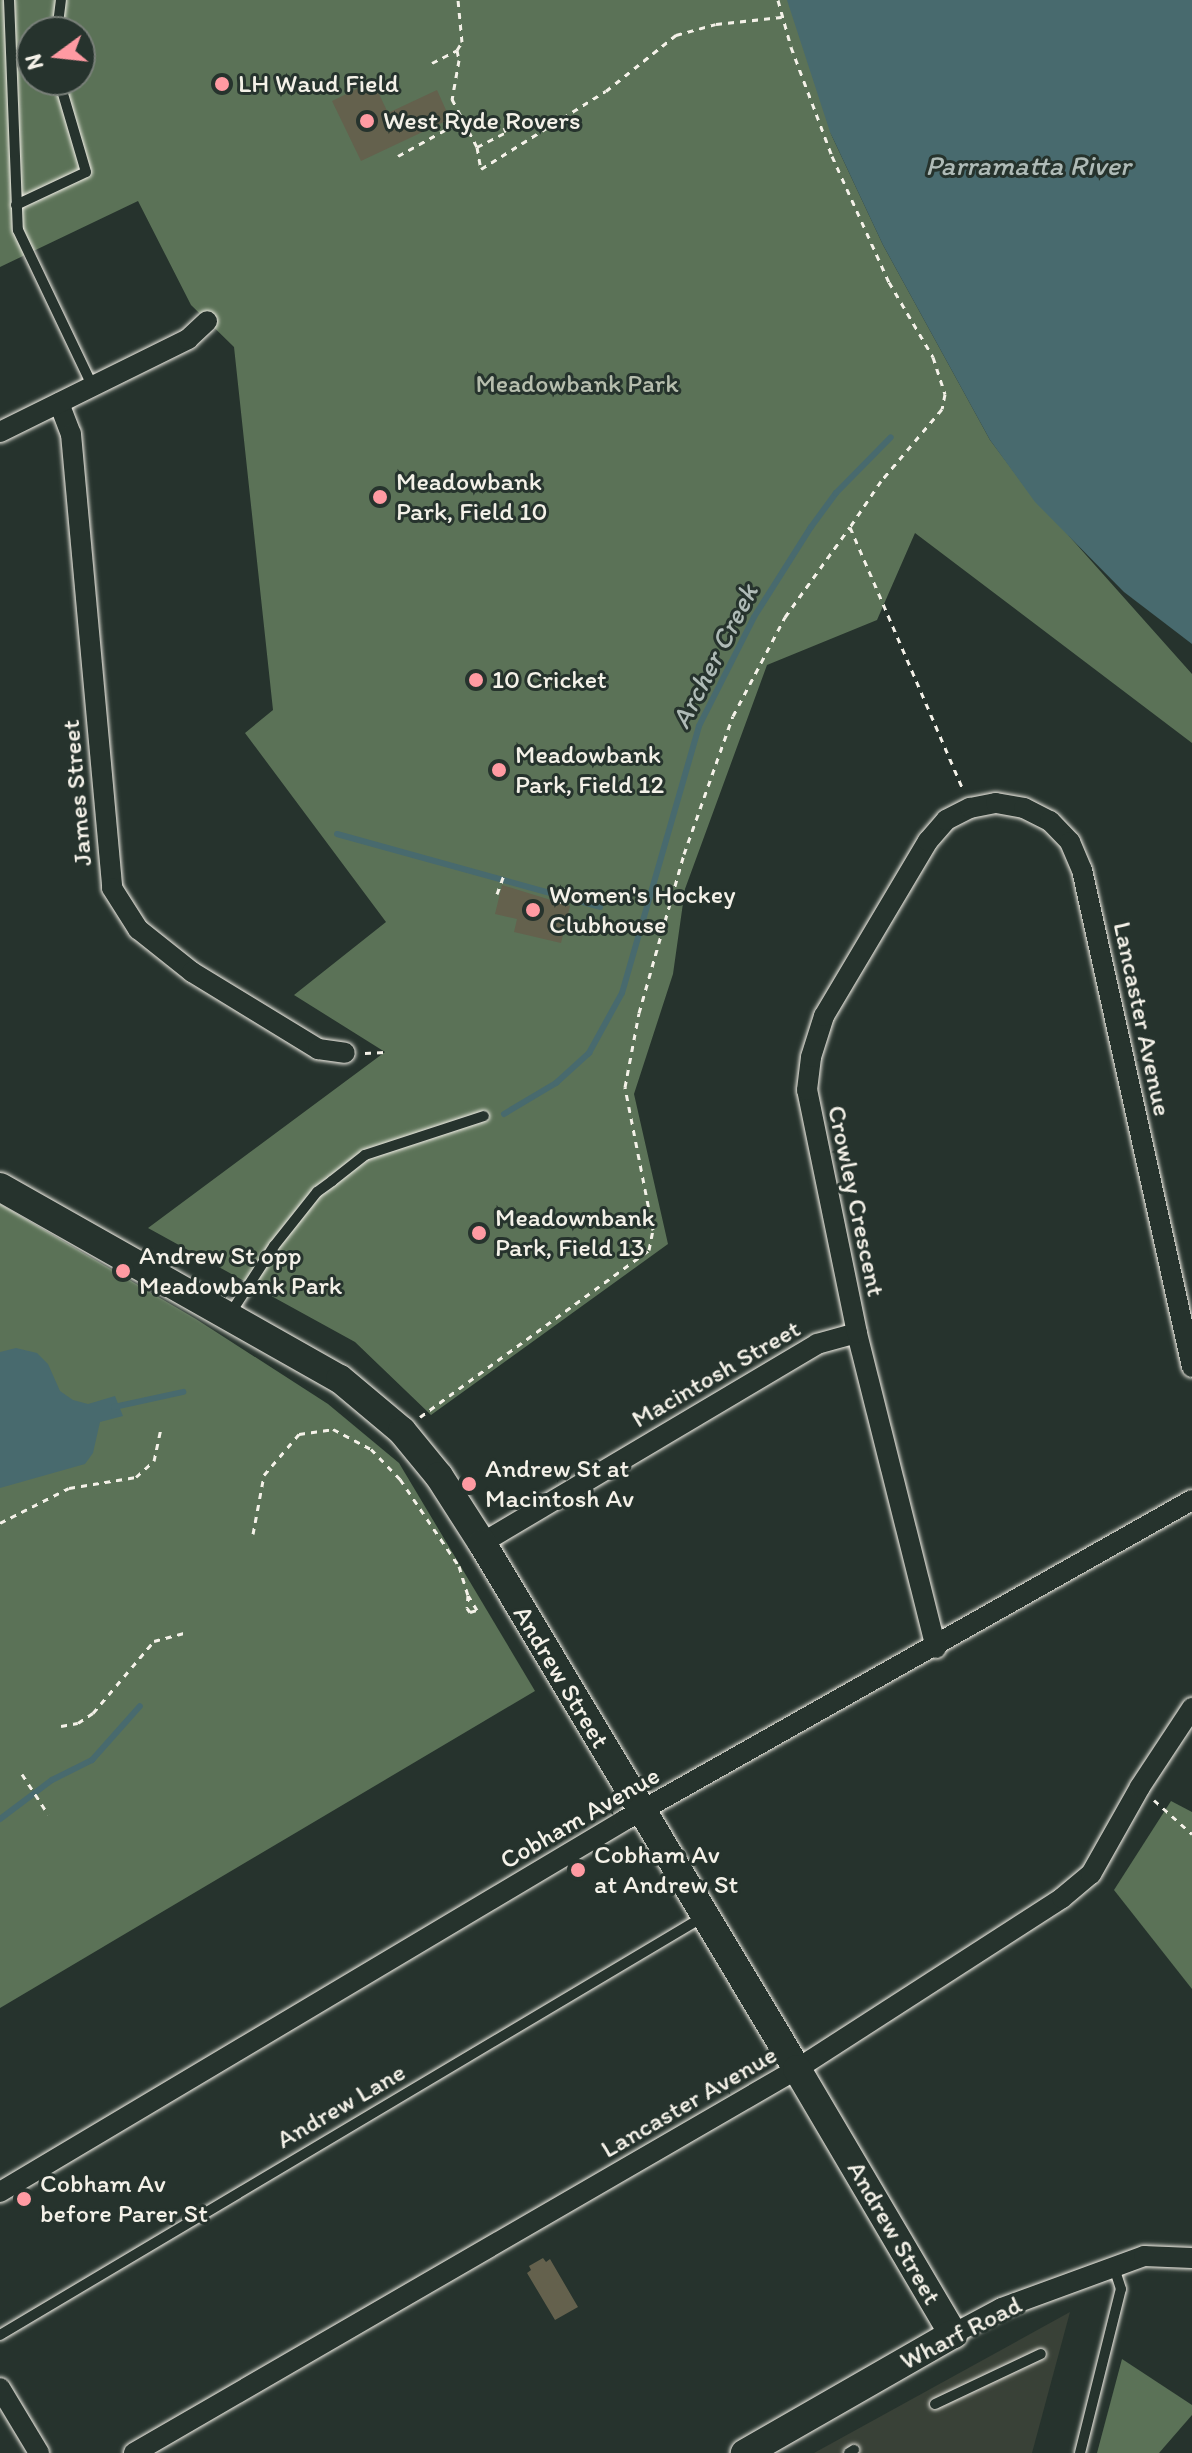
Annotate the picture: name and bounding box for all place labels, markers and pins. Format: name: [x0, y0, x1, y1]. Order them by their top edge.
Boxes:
place label: LH Waud Field: [238, 68, 398, 100]
marker: LH Waud Field: [213, 75, 231, 93]
place label: West Ryde Rovers: [383, 105, 578, 137]
marker: West Ryde Rovers: [358, 112, 376, 130]
place label: Meadowbank Park, Field 10: [396, 466, 547, 528]
marker: Meadowbank Park, Field 10: [371, 488, 389, 506]
place label: 10 Cricket: [492, 664, 607, 696]
marker: 10 Cricket: [467, 671, 485, 689]
place label: Meadowbank Park, Field 12: [515, 739, 663, 800]
marker: Meadowbank Park, Field 12: [490, 761, 508, 779]
place label: Women's Hockey Clubhouse: [549, 879, 736, 940]
marker: Women's Hockey Clubhouse: [524, 901, 542, 919]
place label: Meadownbank Park, Field 13: [495, 1202, 655, 1264]
marker: Meadownbank Park, Field 13: [470, 1224, 488, 1242]
place label: Andrew St opp Meadowbank Park: [139, 1240, 342, 1302]
marker: Andrew St opp Meadowbank Park: [114, 1262, 132, 1280]
place label: Andrew St at Macintosh Av: [485, 1453, 634, 1514]
marker: Andrew St at Macintosh Av: [460, 1475, 478, 1493]
place label: Cobham Av at Andrew St: [594, 1839, 739, 1900]
marker: Cobham Av at Andrew St: [569, 1861, 587, 1879]
place label: Cobham Av before Parer St: [40, 2168, 208, 2230]
marker: Cobham Av before Parer St: [15, 2190, 33, 2208]

